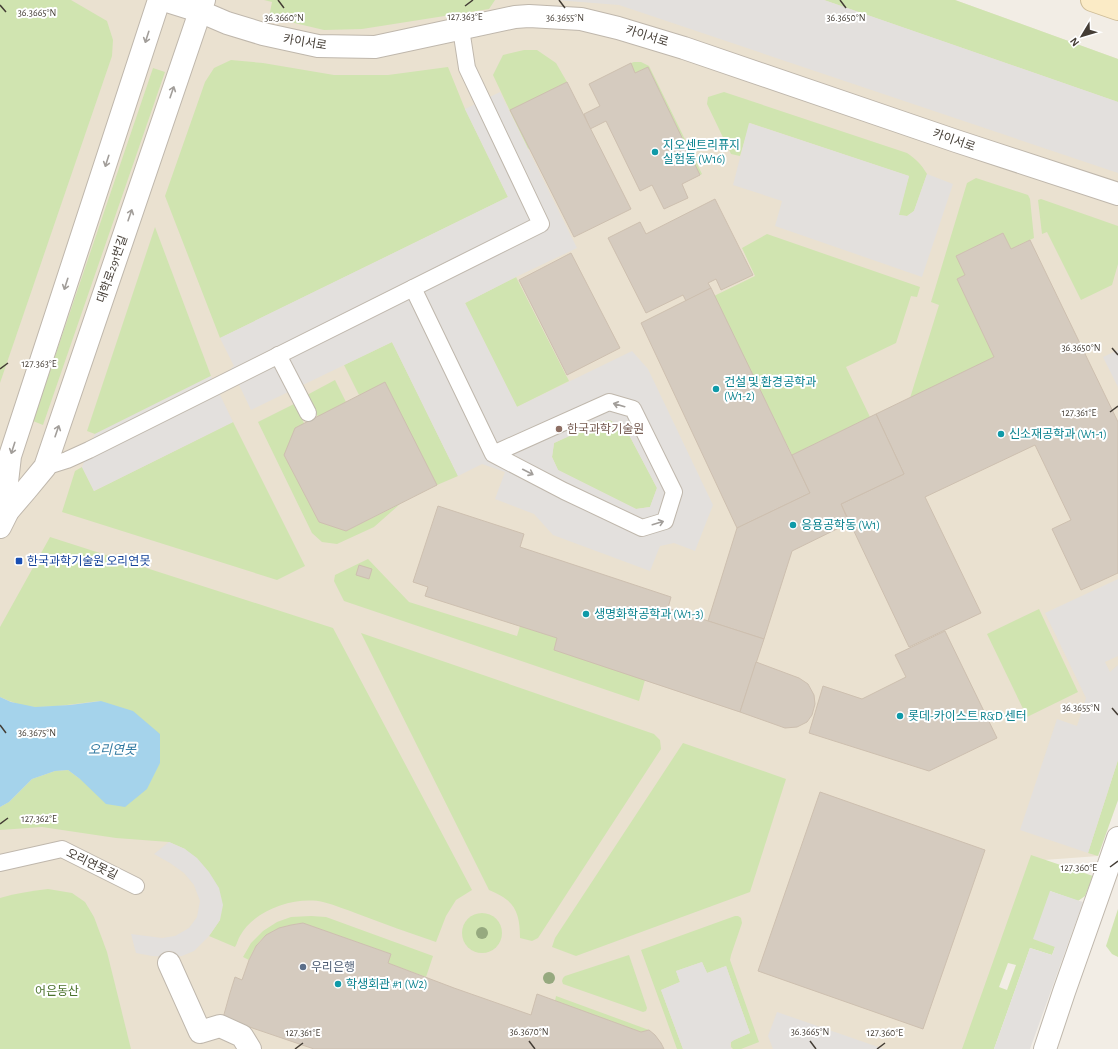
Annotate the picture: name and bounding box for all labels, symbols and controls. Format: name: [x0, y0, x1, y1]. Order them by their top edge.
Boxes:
text: 36.3665°N: [18, 8, 56, 18]
text: 127.363°E: [447, 12, 483, 22]
text: 36.3660°N: [264, 13, 304, 23]
text: 36.3655°N: [546, 13, 584, 23]
text: 36.3650°N: [826, 13, 866, 23]
north arrow: [1062, 16, 1102, 56]
street label: 카이서로: [624, 24, 670, 48]
one-way arrow: [143, 30, 150, 43]
street label: 카이서로: [282, 33, 328, 51]
text: N: [1068, 35, 1081, 48]
one-way arrow: [168, 86, 176, 98]
street label: 카이서로: [931, 127, 977, 153]
place label: 지오센트리퓨지 실험동 (W16): [663, 139, 740, 165]
marker: 지오센트리퓨지 실험동 (W16): [650, 147, 660, 157]
one-way arrow: [102, 154, 110, 166]
one-way arrow: [127, 209, 134, 222]
street label: 대학로291번길: [94, 233, 129, 304]
one-way arrow: [62, 277, 69, 290]
text: 36.3650°N: [1061, 343, 1101, 353]
text: 127.363°E: [21, 359, 57, 369]
place label: 건설 및 환경공학과 (W1-2): [724, 375, 816, 402]
marker: 건설 및 환경공학과 (W1-2): [711, 384, 721, 394]
one-way arrow: [613, 401, 626, 408]
text: 127.361°E: [1062, 408, 1096, 418]
place label: 한국과학기술원: [567, 422, 644, 435]
marker: 한국과학기술원: [554, 424, 564, 434]
one-way arrow: [53, 425, 61, 437]
place label: 신소재공학과 (W1-1): [1009, 427, 1107, 440]
marker: 신소재공학과 (W1-1): [996, 429, 1006, 439]
one-way arrow: [8, 441, 16, 453]
one-way arrow: [522, 469, 534, 476]
place label: 응용공학동 (W1): [801, 518, 880, 531]
one-way arrow: [652, 519, 665, 526]
marker: 응용공학동 (W1): [788, 520, 798, 530]
place label: 한국과학기술원 오리연못: [27, 554, 150, 567]
marker: 한국과학기술원 오리연못: [14, 556, 24, 566]
place label: 생명화학공학과 (W1-3): [594, 607, 704, 620]
marker: 생명화학공학과 (W1-3): [581, 609, 591, 619]
text: 36.3655°N: [1062, 703, 1100, 713]
place label: 롯데-카이스트 R&D 센터: [908, 710, 1027, 722]
marker: 롯데-카이스트 R&D 센터: [895, 711, 905, 721]
text: 36.3675°N: [18, 728, 56, 738]
water label: 오리연못: [88, 743, 137, 757]
text: 127.362°E: [21, 814, 57, 824]
street label: 오리연못길: [65, 847, 119, 881]
text: 127.360°E: [1061, 863, 1097, 873]
place label: 우리은행: [311, 961, 355, 973]
marker: 우리은행: [298, 962, 308, 972]
place label: 학생회관 #1 (W2): [346, 977, 428, 990]
marker: 학생회관 #1 (W2): [333, 979, 343, 989]
park label: 어은동산: [35, 985, 79, 997]
text: 36.3670°N: [509, 1027, 549, 1037]
text: 36.3665°N: [791, 1027, 829, 1037]
text: 127.361°E: [286, 1028, 320, 1038]
text: 127.360°E: [867, 1028, 903, 1038]

